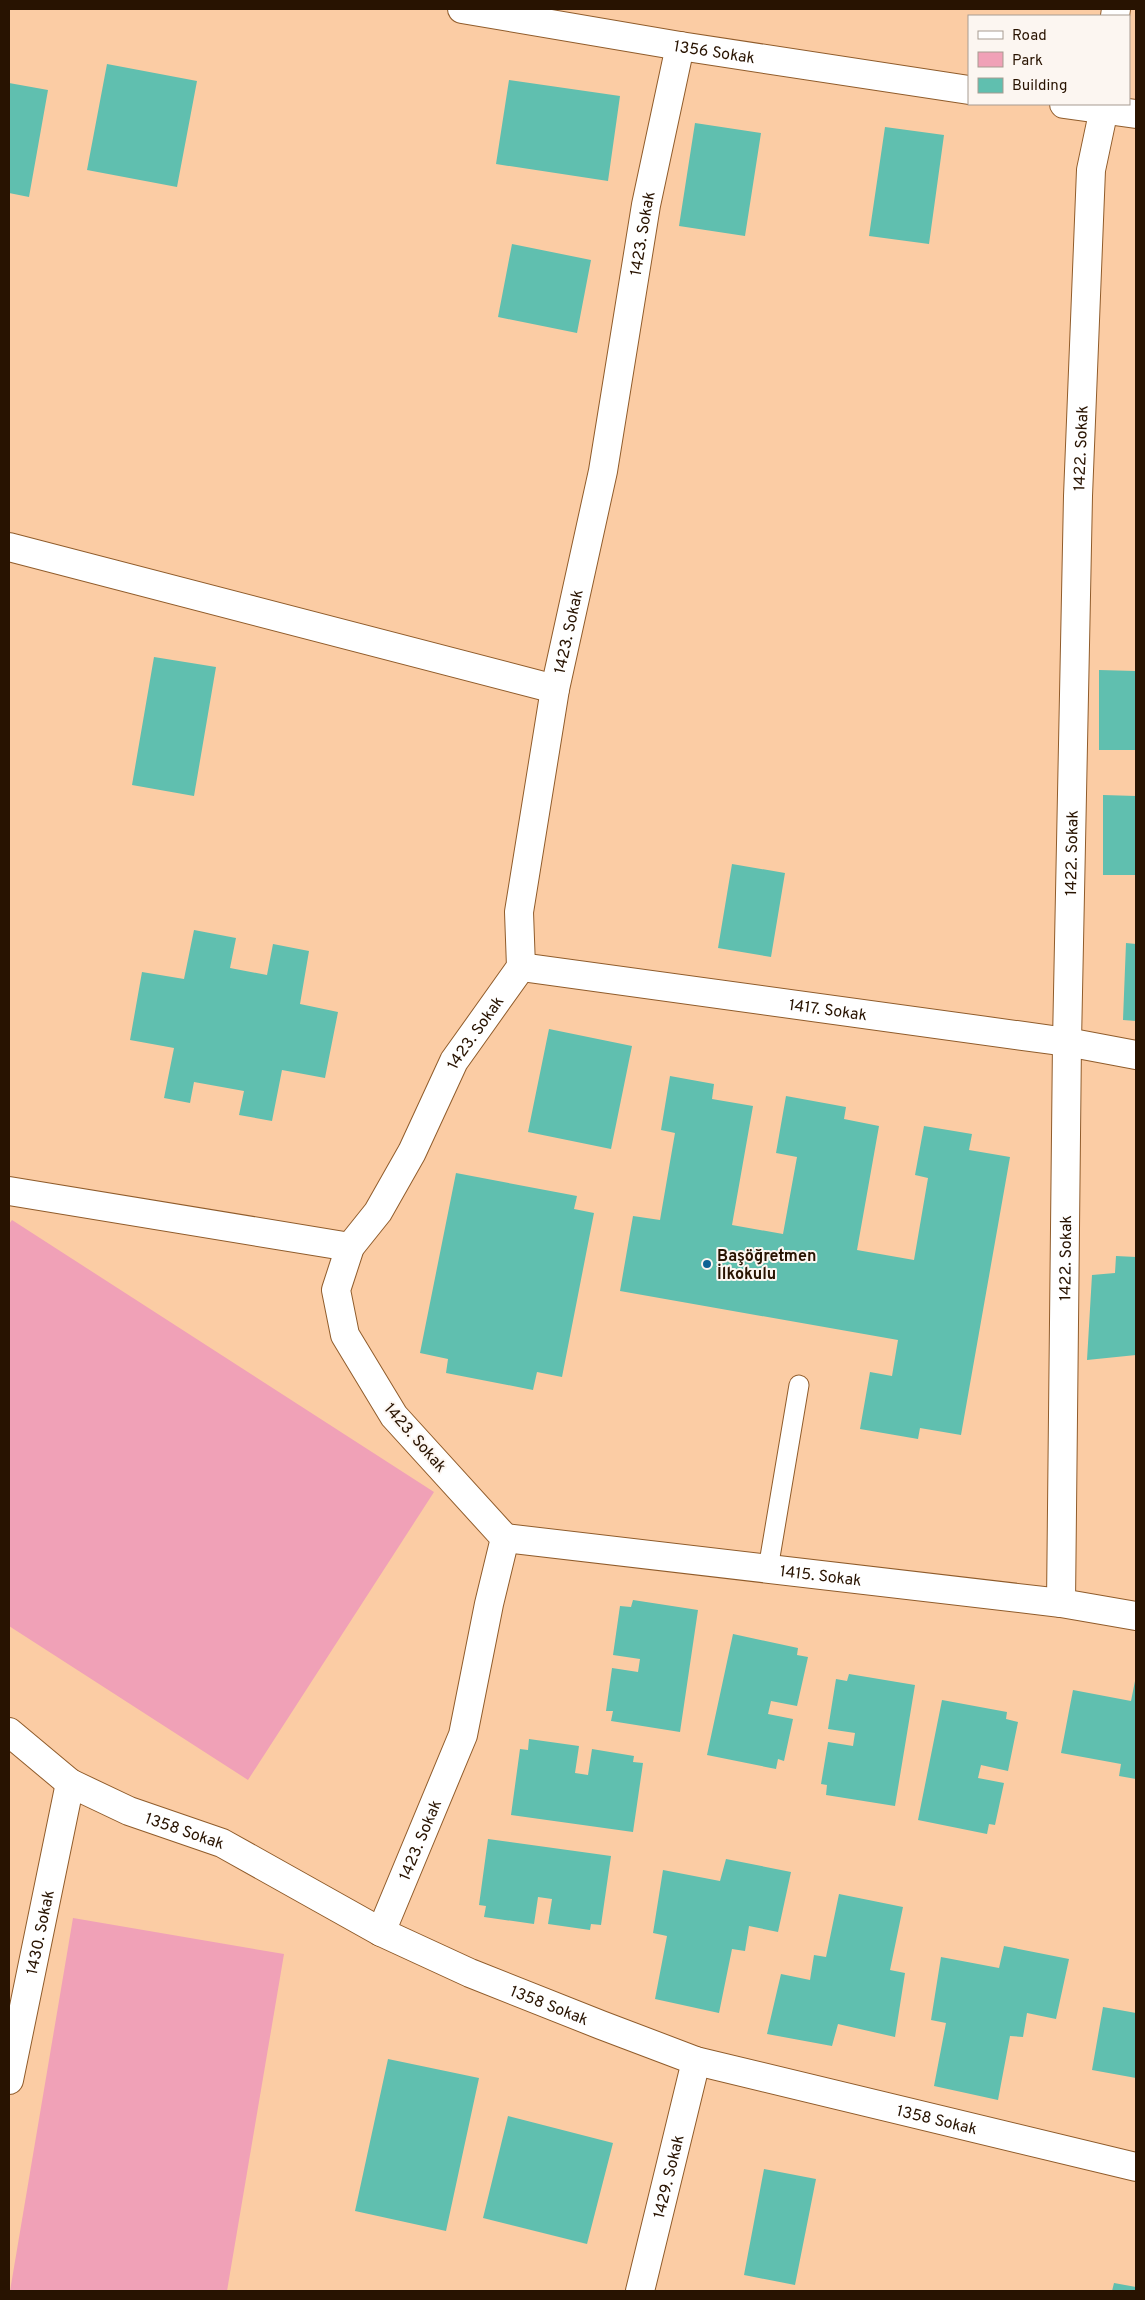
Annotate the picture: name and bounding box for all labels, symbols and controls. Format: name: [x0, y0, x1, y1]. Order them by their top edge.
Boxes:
legend: [968, 15, 1130, 105]
text: Road: [1012, 27, 1047, 46]
street label: 1356 Sokak: [672, 37, 756, 69]
text: Park: [1012, 52, 1043, 71]
text: Building: [1012, 77, 1067, 96]
street label: 1423. Sokak: [627, 189, 661, 277]
street label: 1422. Sokak: [1070, 405, 1094, 492]
street label: 1423. Sokak: [551, 588, 589, 676]
street label: 1422. Sokak: [1062, 810, 1084, 896]
street label: 1423. Sokak: [444, 993, 509, 1073]
street label: 1417. Sokak: [787, 996, 868, 1026]
street label: 1422. Sokak: [1056, 1215, 1077, 1301]
place label: Başöğretmen İlkokulu: [717, 1247, 816, 1285]
marker: Başöğretmen İlkokulu: [701, 1258, 713, 1270]
street label: 1423. Sokak: [379, 1399, 450, 1477]
street label: 1415. Sokak: [779, 1562, 863, 1592]
street label: 1423. Sokak: [396, 1797, 447, 1884]
street label: 1358 Sokak: [142, 1809, 227, 1855]
street label: 1430. Sokak: [23, 1888, 60, 1977]
street label: 1358 Sokak: [507, 1982, 591, 2031]
street label: 1358 Sokak: [894, 2102, 979, 2140]
street label: 1429. Sokak: [650, 2133, 690, 2221]

